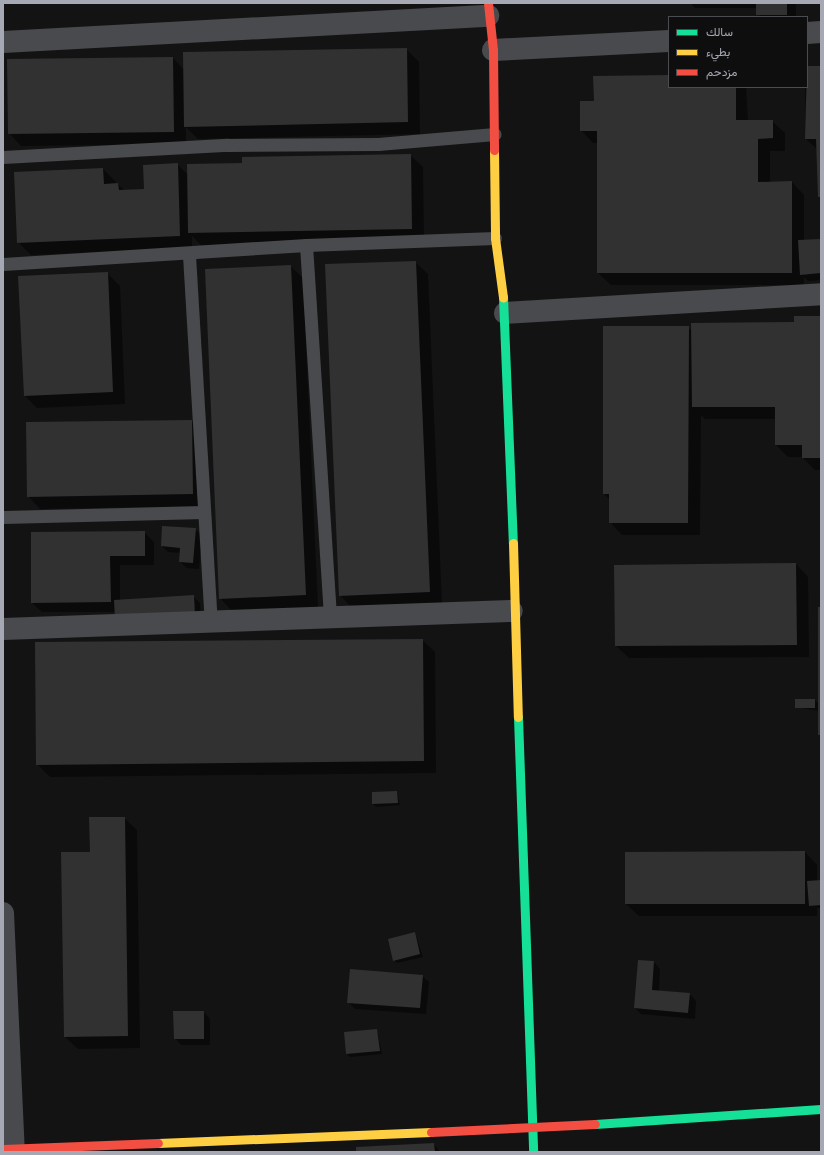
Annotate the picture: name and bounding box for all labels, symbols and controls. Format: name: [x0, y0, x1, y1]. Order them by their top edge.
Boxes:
legend: [668, 16, 808, 88]
text: سالك: [706, 23, 733, 40]
text: بطيء: [706, 43, 730, 60]
text: مزدحم: [706, 63, 737, 80]

